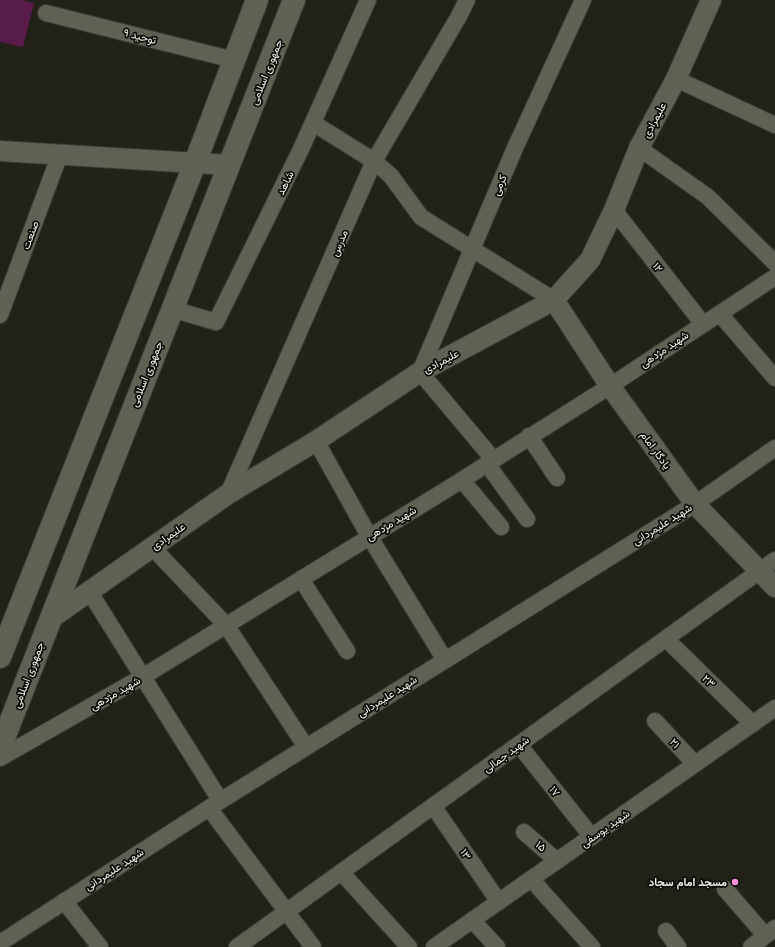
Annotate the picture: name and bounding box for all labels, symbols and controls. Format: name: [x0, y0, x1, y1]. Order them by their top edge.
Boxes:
street label: توحید ۹: [122, 25, 159, 47]
street label: جمهوری اسلامی: [246, 37, 286, 107]
street label: علیمرادی: [639, 99, 669, 140]
street label: شاهد: [273, 168, 297, 197]
street label: کرمی: [488, 172, 510, 198]
street label: صنعت: [18, 219, 42, 251]
street label: مدرس: [327, 227, 351, 258]
street label: ۱۲: [650, 259, 666, 275]
street label: شهید مژدهی: [637, 327, 691, 371]
street label: جمهوری اسلامی: [126, 339, 166, 409]
street label: علیمرادی: [421, 346, 462, 376]
street label: یادگار امام: [637, 428, 675, 472]
street label: شهید علیمردانی: [630, 500, 695, 548]
street label: شهید مژدهی: [363, 502, 419, 543]
street label: علیمرادی: [148, 519, 188, 553]
street label: جمهوری اسلامی: [9, 640, 47, 710]
street label: ۲۳: [699, 671, 719, 691]
street label: شهید علیمردانی: [355, 672, 420, 720]
street label: شهید مژدهی: [87, 673, 143, 713]
street label: شهید جمالی: [480, 732, 532, 775]
street label: ۲۱: [667, 735, 683, 751]
street label: ۱۷: [547, 783, 564, 800]
street label: شهید یوسفی: [578, 806, 633, 850]
street label: ۱۵: [533, 838, 549, 854]
street label: شهید علیمردانی: [82, 844, 147, 893]
street label: ۱۳: [457, 846, 475, 862]
place label: مسجد امام سجاد: [649, 875, 727, 890]
marker: مسجد امام سجاد: [730, 877, 740, 887]

